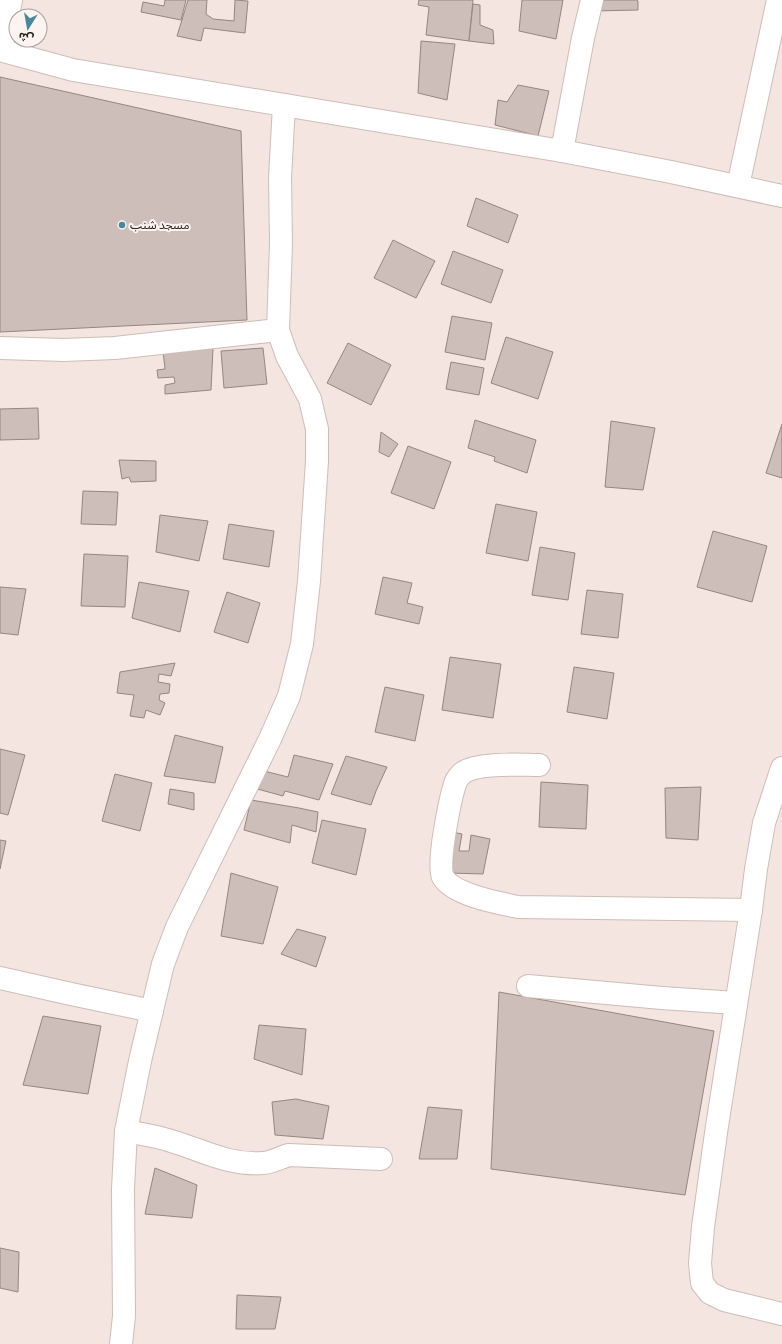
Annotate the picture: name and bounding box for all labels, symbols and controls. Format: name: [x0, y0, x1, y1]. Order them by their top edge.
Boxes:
north arrow: [8, 8, 48, 48]
text: ش: [17, 29, 35, 46]
place label: مسجد شنب: [130, 217, 190, 234]
marker: مسجد شنب: [117, 220, 127, 230]

